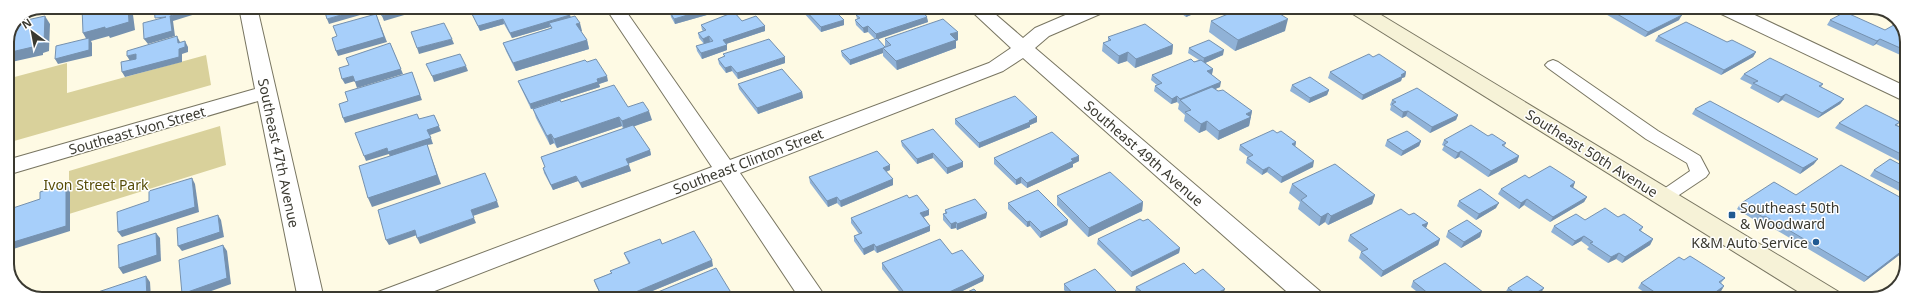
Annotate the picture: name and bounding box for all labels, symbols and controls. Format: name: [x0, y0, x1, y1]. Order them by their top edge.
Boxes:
north arrow: [12, 12, 52, 52]
text: N: [19, 14, 34, 32]
street label: Southeast 47th Avenue: [254, 77, 304, 229]
street label: Southeast 49th Avenue: [1080, 96, 1208, 210]
street label: Southeast Ivon Street: [66, 101, 208, 159]
street label: Southeast 50th Avenue: [1522, 105, 1662, 201]
street label: Southeast Clinton Street: [670, 124, 826, 198]
park label: Ivon Street Park: [44, 175, 149, 194]
place label: Southeast 50th & Woodward: [1740, 198, 1839, 233]
marker: Southeast 50th & Woodward: [1727, 210, 1737, 220]
place label: K&M Auto Service: [1691, 233, 1808, 252]
marker: K&M Auto Service: [1811, 237, 1821, 247]

